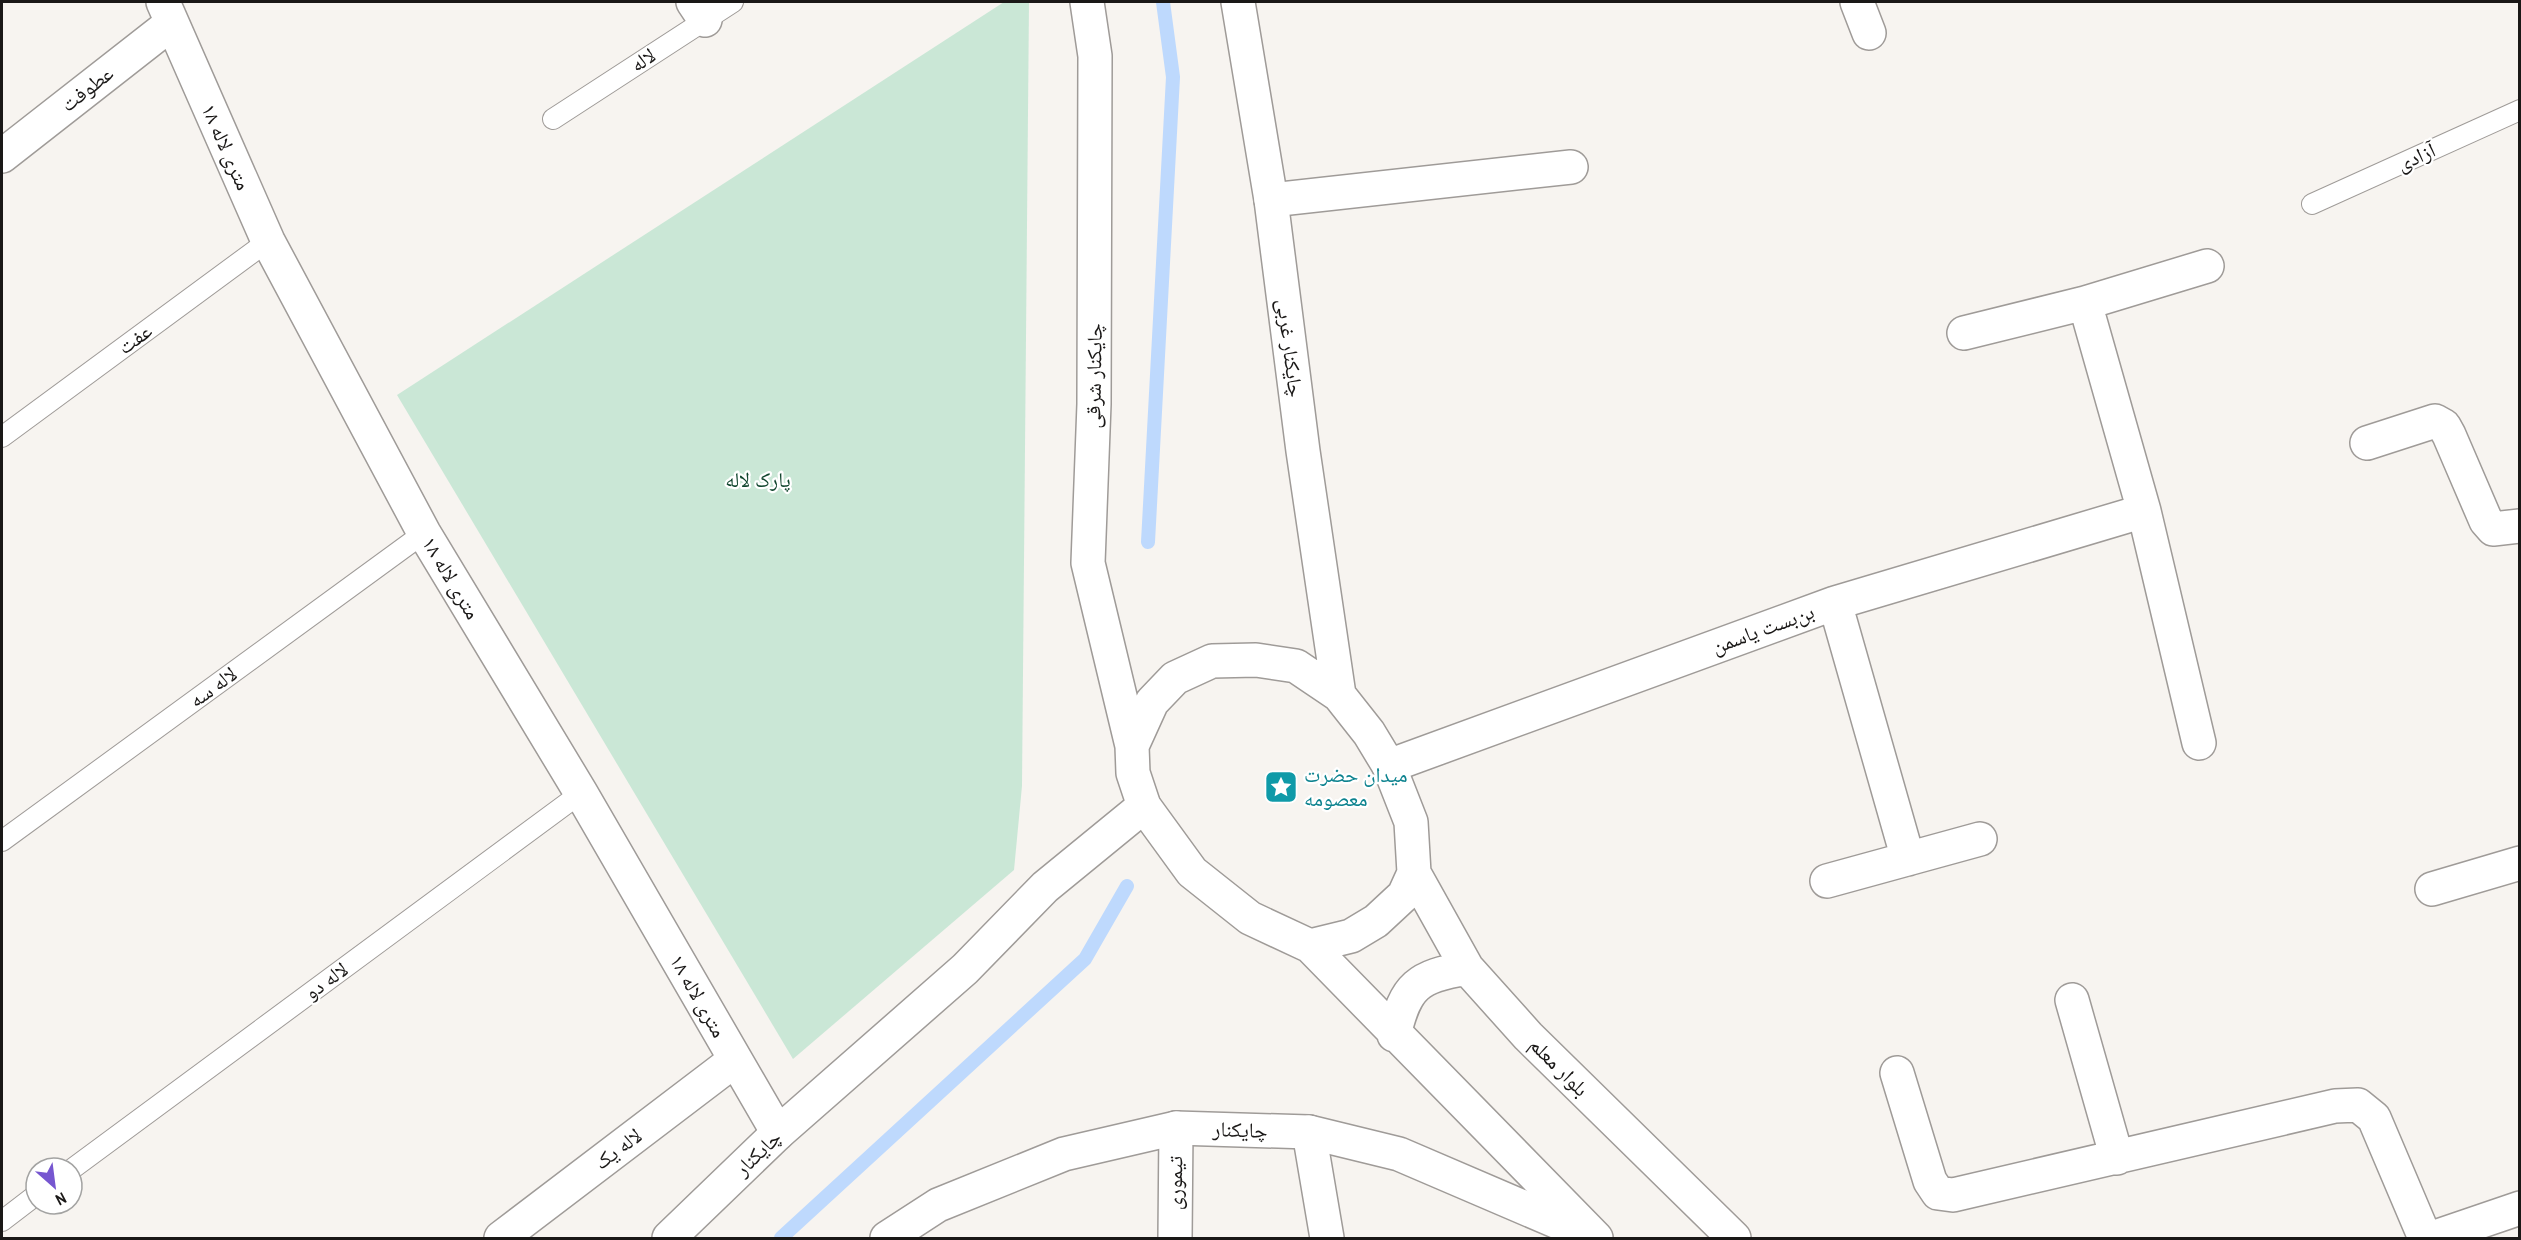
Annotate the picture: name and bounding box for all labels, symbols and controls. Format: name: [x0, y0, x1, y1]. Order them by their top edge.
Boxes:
street label: لاله: [624, 41, 661, 79]
street label: عطوفت: [54, 59, 119, 118]
street label: ۱۸ متری لاله: [195, 99, 258, 195]
street label: آزادی: [2392, 135, 2440, 178]
street label: چایکنار غربی: [1270, 297, 1311, 399]
street label: عفت: [112, 316, 158, 361]
street label: چایکنار شرقی: [1078, 323, 1109, 429]
park label: پارک لاله: [725, 465, 791, 494]
street label: ۱۸ متری لاله: [415, 531, 488, 625]
street label: بن‌بست یاسمن: [1708, 597, 1818, 660]
street label: لاله سه: [183, 659, 243, 714]
place label: میدان حضرت معصومه: [1304, 760, 1408, 813]
place icon: میدان حضرت معصومه: [1263, 769, 1299, 805]
street label: ۱۸ متری لاله: [663, 949, 734, 1043]
street label: لاله دو: [298, 955, 354, 1006]
street label: بلوار معلم: [1523, 1031, 1595, 1103]
street label: چایکنار: [1211, 1114, 1268, 1145]
street label: لاله یک: [588, 1121, 648, 1176]
street label: چایکنار: [727, 1123, 788, 1183]
north arrow: [24, 1156, 84, 1216]
street label: تیموری: [1160, 1156, 1189, 1210]
text: N: [52, 1187, 70, 1211]

